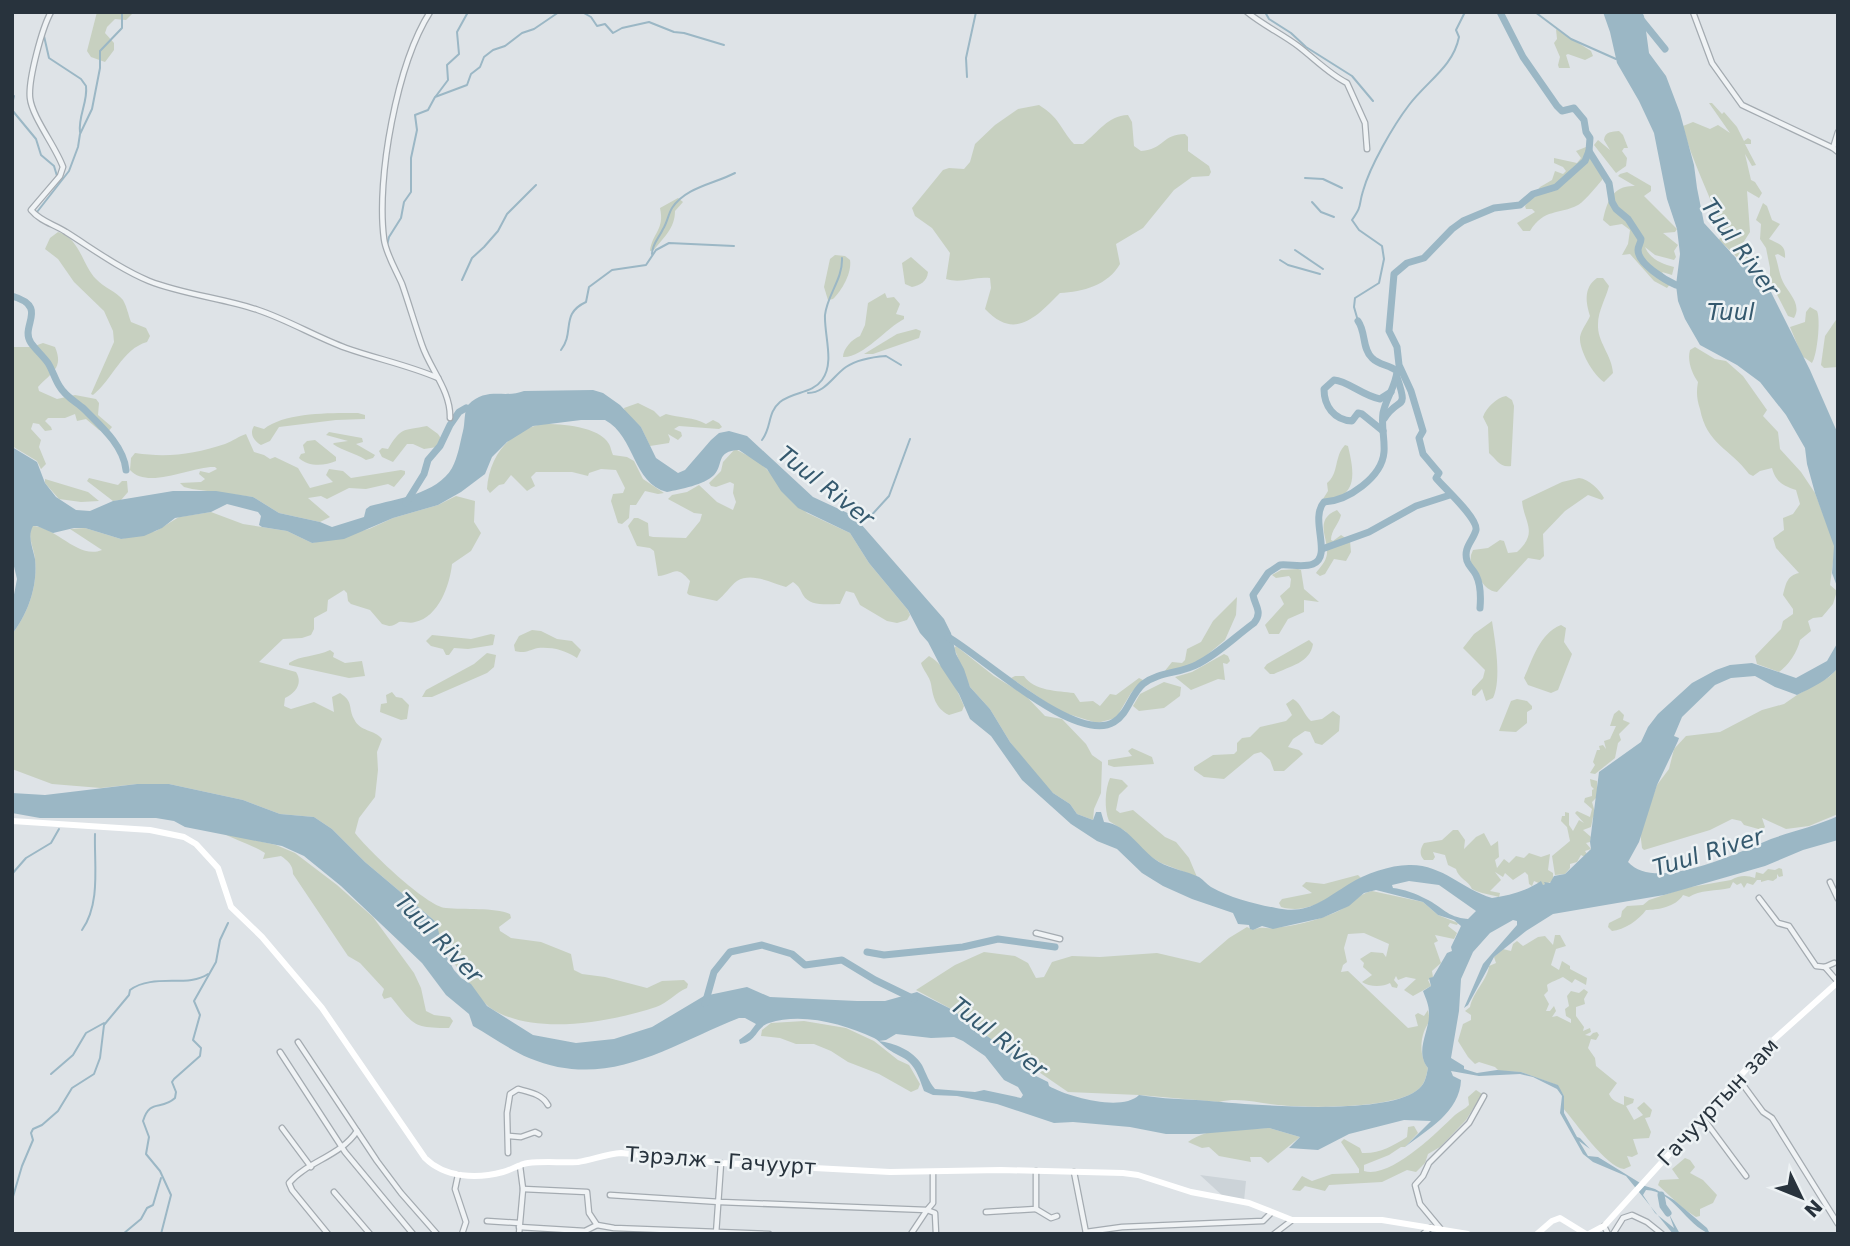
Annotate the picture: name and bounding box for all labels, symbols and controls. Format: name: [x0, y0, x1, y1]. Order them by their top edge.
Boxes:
water label: Tuul River: [1696, 193, 1785, 302]
water label: Tuul: [1707, 299, 1755, 325]
water label: Tuul River: [773, 441, 880, 532]
water label: Tuul River: [1650, 822, 1768, 881]
water label: Tuul River: [390, 888, 489, 989]
water label: Tuul River: [946, 992, 1053, 1083]
street label: Гачууртын зам: [1653, 1033, 1783, 1171]
street label: Тэрэлж - Гачуурт: [624, 1142, 817, 1180]
north arrow: [1766, 1162, 1836, 1232]
text: N: [1800, 1195, 1827, 1222]

